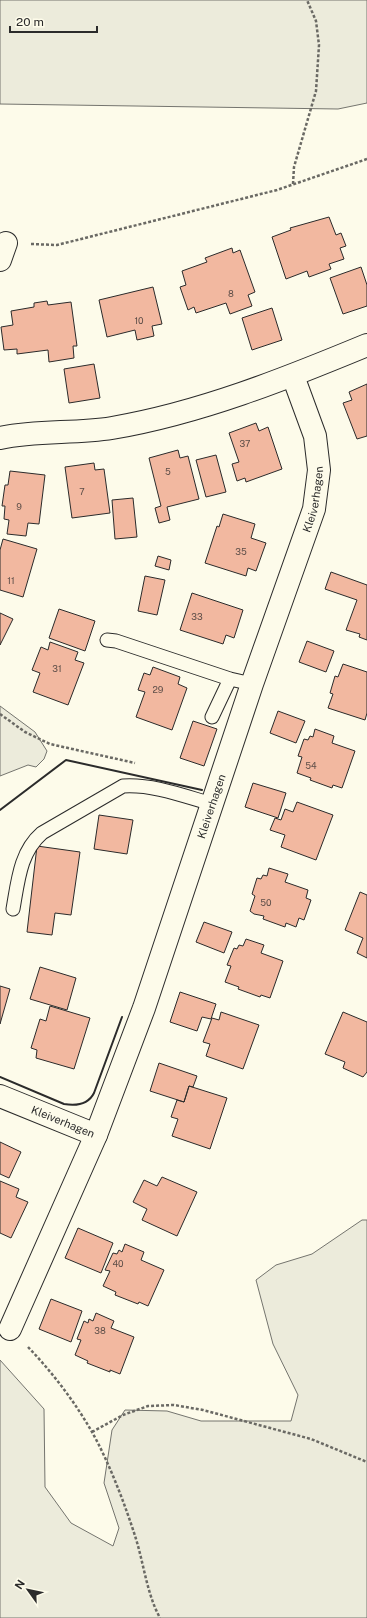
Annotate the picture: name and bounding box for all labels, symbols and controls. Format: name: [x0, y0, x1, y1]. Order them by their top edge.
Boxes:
scale bar: [10, 8, 97, 34]
text: 20 m: [16, 15, 44, 29]
house number: 8: [228, 288, 234, 299]
house number: 10: [134, 315, 144, 326]
house number: 37: [240, 438, 250, 449]
house number: 5: [165, 466, 171, 477]
street label: Kleiverhagen: [300, 466, 325, 534]
house number: 7: [79, 486, 85, 497]
house number: 9: [16, 501, 22, 512]
house number: 35: [235, 546, 247, 557]
house number: 11: [7, 575, 15, 586]
house number: 33: [191, 611, 203, 622]
house number: 31: [52, 663, 62, 674]
house number: 29: [153, 684, 164, 695]
house number: 54: [305, 760, 317, 771]
street label: Kleiverhagen: [195, 773, 228, 840]
house number: 50: [260, 897, 272, 908]
street label: Kleiverhagen: [30, 1103, 96, 1140]
house number: 40: [112, 1258, 124, 1269]
house number: 38: [94, 1325, 106, 1336]
north arrow: [8, 1570, 48, 1610]
text: N: [12, 1578, 27, 1591]

